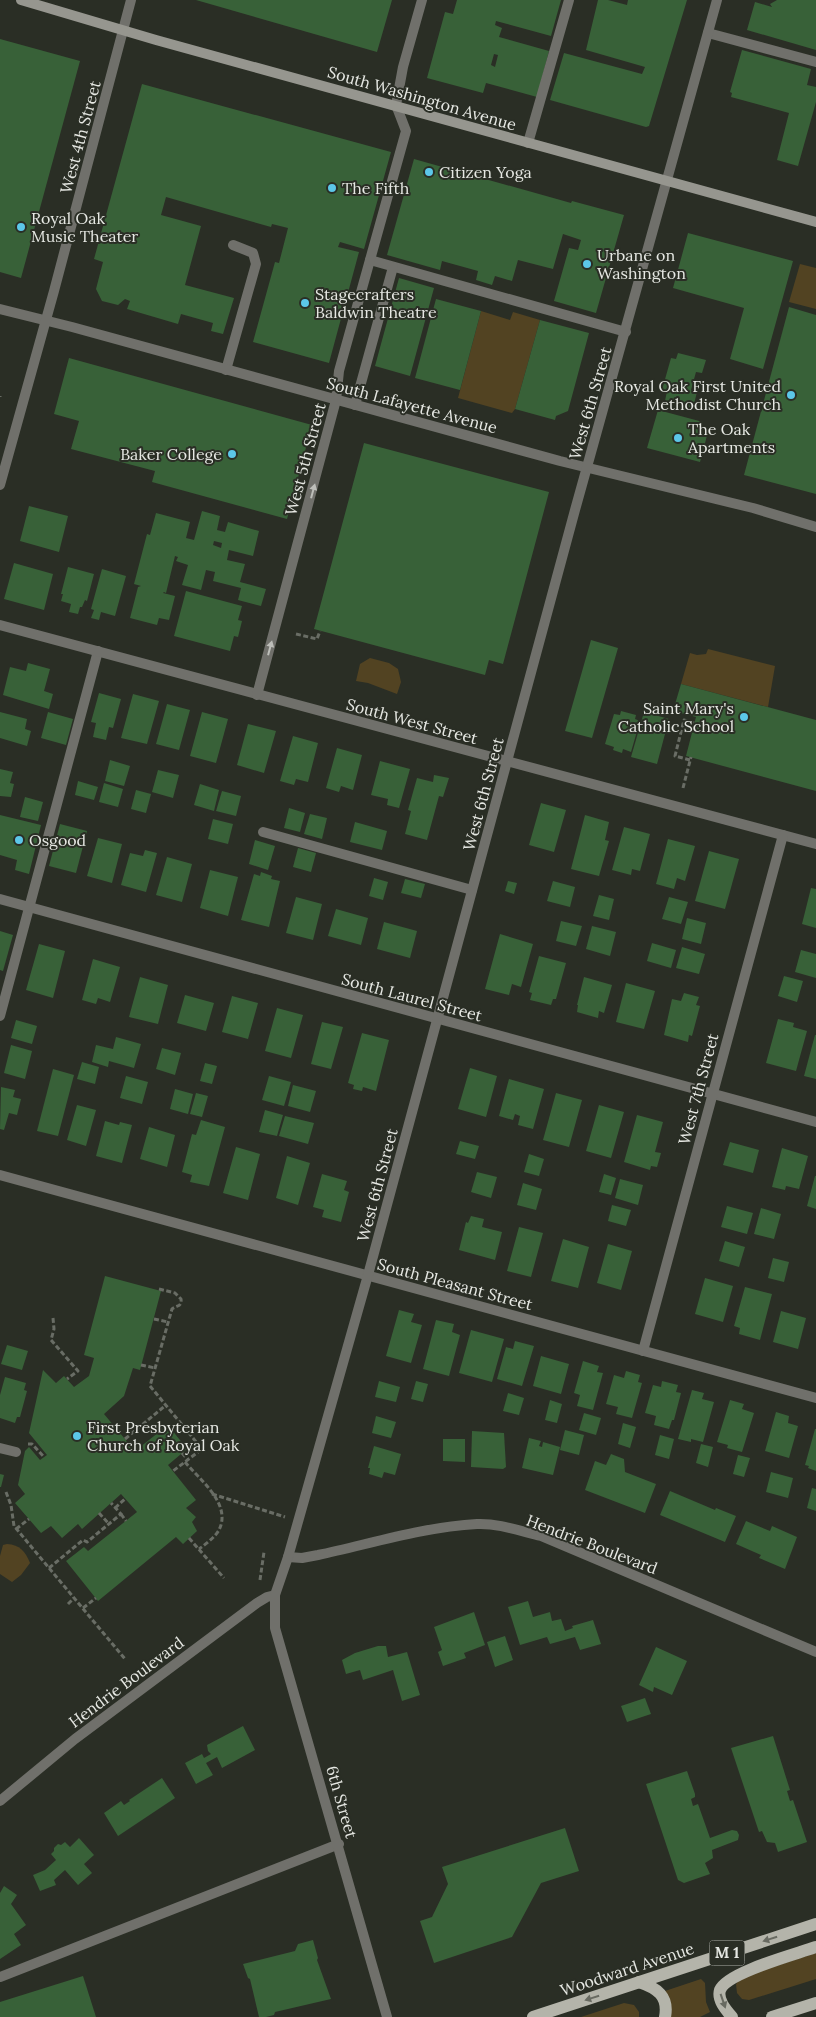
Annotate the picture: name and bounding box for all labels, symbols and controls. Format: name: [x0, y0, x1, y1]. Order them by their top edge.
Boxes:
street label: South Washington Avenue: [325, 61, 519, 135]
street label: West 4th Street: [55, 78, 105, 196]
place label: Citizen Yoga: [439, 162, 532, 182]
marker: Citizen Yoga: [423, 166, 435, 178]
place label: The Fifth: [342, 178, 410, 198]
marker: The Fifth: [326, 182, 338, 194]
place label: Royal Oak Music Theater: [31, 208, 138, 246]
marker: Royal Oak Music Theater: [15, 221, 27, 233]
place label: Urbane on Washington: [597, 245, 686, 283]
marker: Urbane on Washington: [581, 258, 593, 270]
place label: Stagecrafters Baldwin Theatre: [315, 284, 437, 322]
marker: Stagecrafters Baldwin Theatre: [299, 297, 311, 309]
street label: West 6th Street: [564, 344, 616, 462]
street label: South Lafayette Avenue: [324, 373, 500, 438]
place label: Royal Oak First United Methodist Church: [614, 376, 781, 414]
marker: Royal Oak First United Methodist Church: [785, 389, 797, 401]
street label: West 5th Street: [280, 400, 330, 518]
place label: The Oak Apartments: [687, 419, 775, 457]
marker: The Oak Apartments: [672, 432, 684, 444]
place label: Baker College: [120, 444, 222, 464]
marker: Baker College: [226, 448, 238, 460]
one-way arrow: [309, 484, 317, 499]
one-way arrow: [266, 640, 274, 655]
street label: South West Street: [344, 694, 481, 748]
place label: Saint Mary's Catholic School: [618, 698, 734, 736]
marker: Saint Mary's Catholic School: [738, 711, 750, 723]
street label: West 6th Street: [458, 734, 508, 853]
place label: Osgood: [29, 830, 87, 850]
marker: Osgood: [13, 834, 25, 846]
street label: South Laurel Street: [340, 969, 485, 1026]
street label: West 7th Street: [674, 1030, 723, 1147]
street label: West 6th Street: [352, 1125, 402, 1244]
street label: South Pleasant Street: [375, 1254, 536, 1315]
place label: First Presbyterian Church of Royal Oak: [87, 1417, 240, 1455]
marker: First Presbyterian Church of Royal Oak: [71, 1430, 83, 1442]
street label: Hendrie Boulevard: [524, 1510, 661, 1578]
street label: Hendrie Boulevard: [65, 1632, 188, 1732]
street label: 6th Street: [322, 1763, 362, 1841]
one-way arrow: [762, 1936, 777, 1943]
street label: Woodward Avenue: [558, 1938, 697, 2000]
road number: M 1: [710, 1940, 744, 1966]
one-way arrow: [585, 1994, 600, 2002]
one-way arrow: [719, 1994, 727, 2009]

